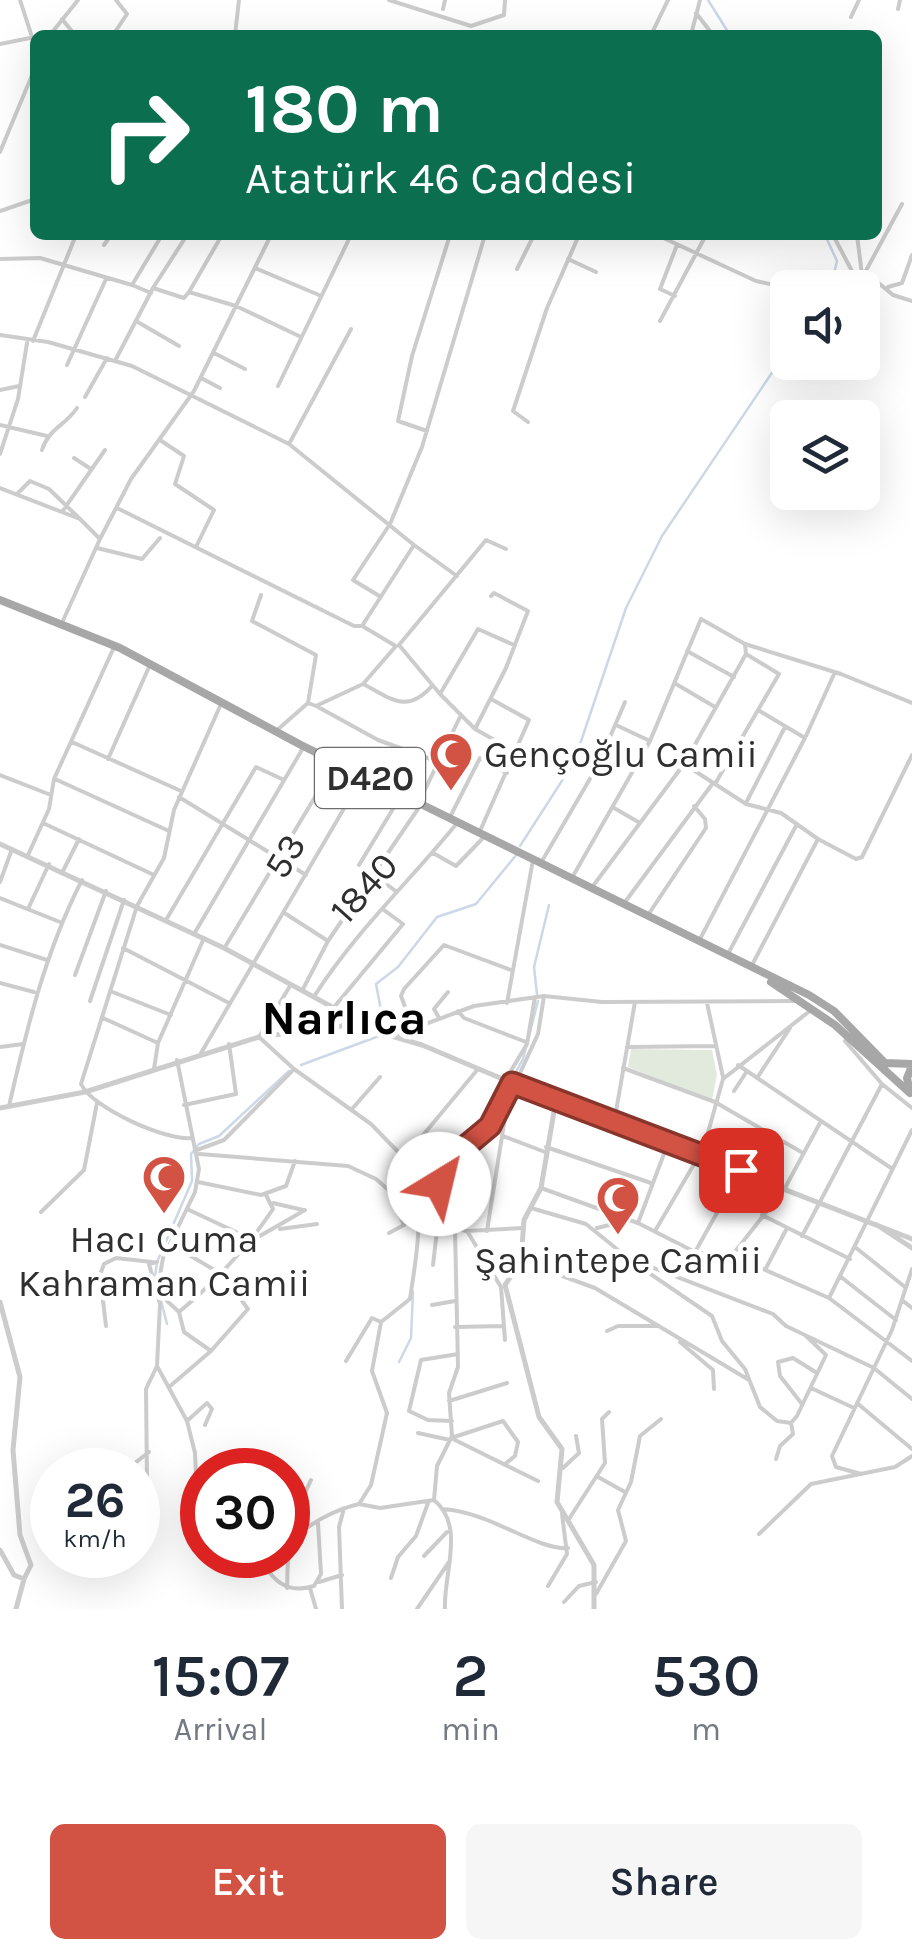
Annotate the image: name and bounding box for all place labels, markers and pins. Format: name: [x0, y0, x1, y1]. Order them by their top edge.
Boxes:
mosque icon: Gençoğlu Camii: [428, 731, 474, 792]
place label: Gençoğlu Camii: [484, 732, 758, 777]
pin: [699, 1128, 784, 1213]
mosque icon: Hacı Cuma Kahraman Camii: [141, 1154, 187, 1215]
mosque icon: Şahintepe Camii: [595, 1175, 641, 1236]
place label: Hacı Cuma Kahraman Camii: [18, 1217, 310, 1306]
place label: Şahintepe Camii: [474, 1238, 762, 1283]

